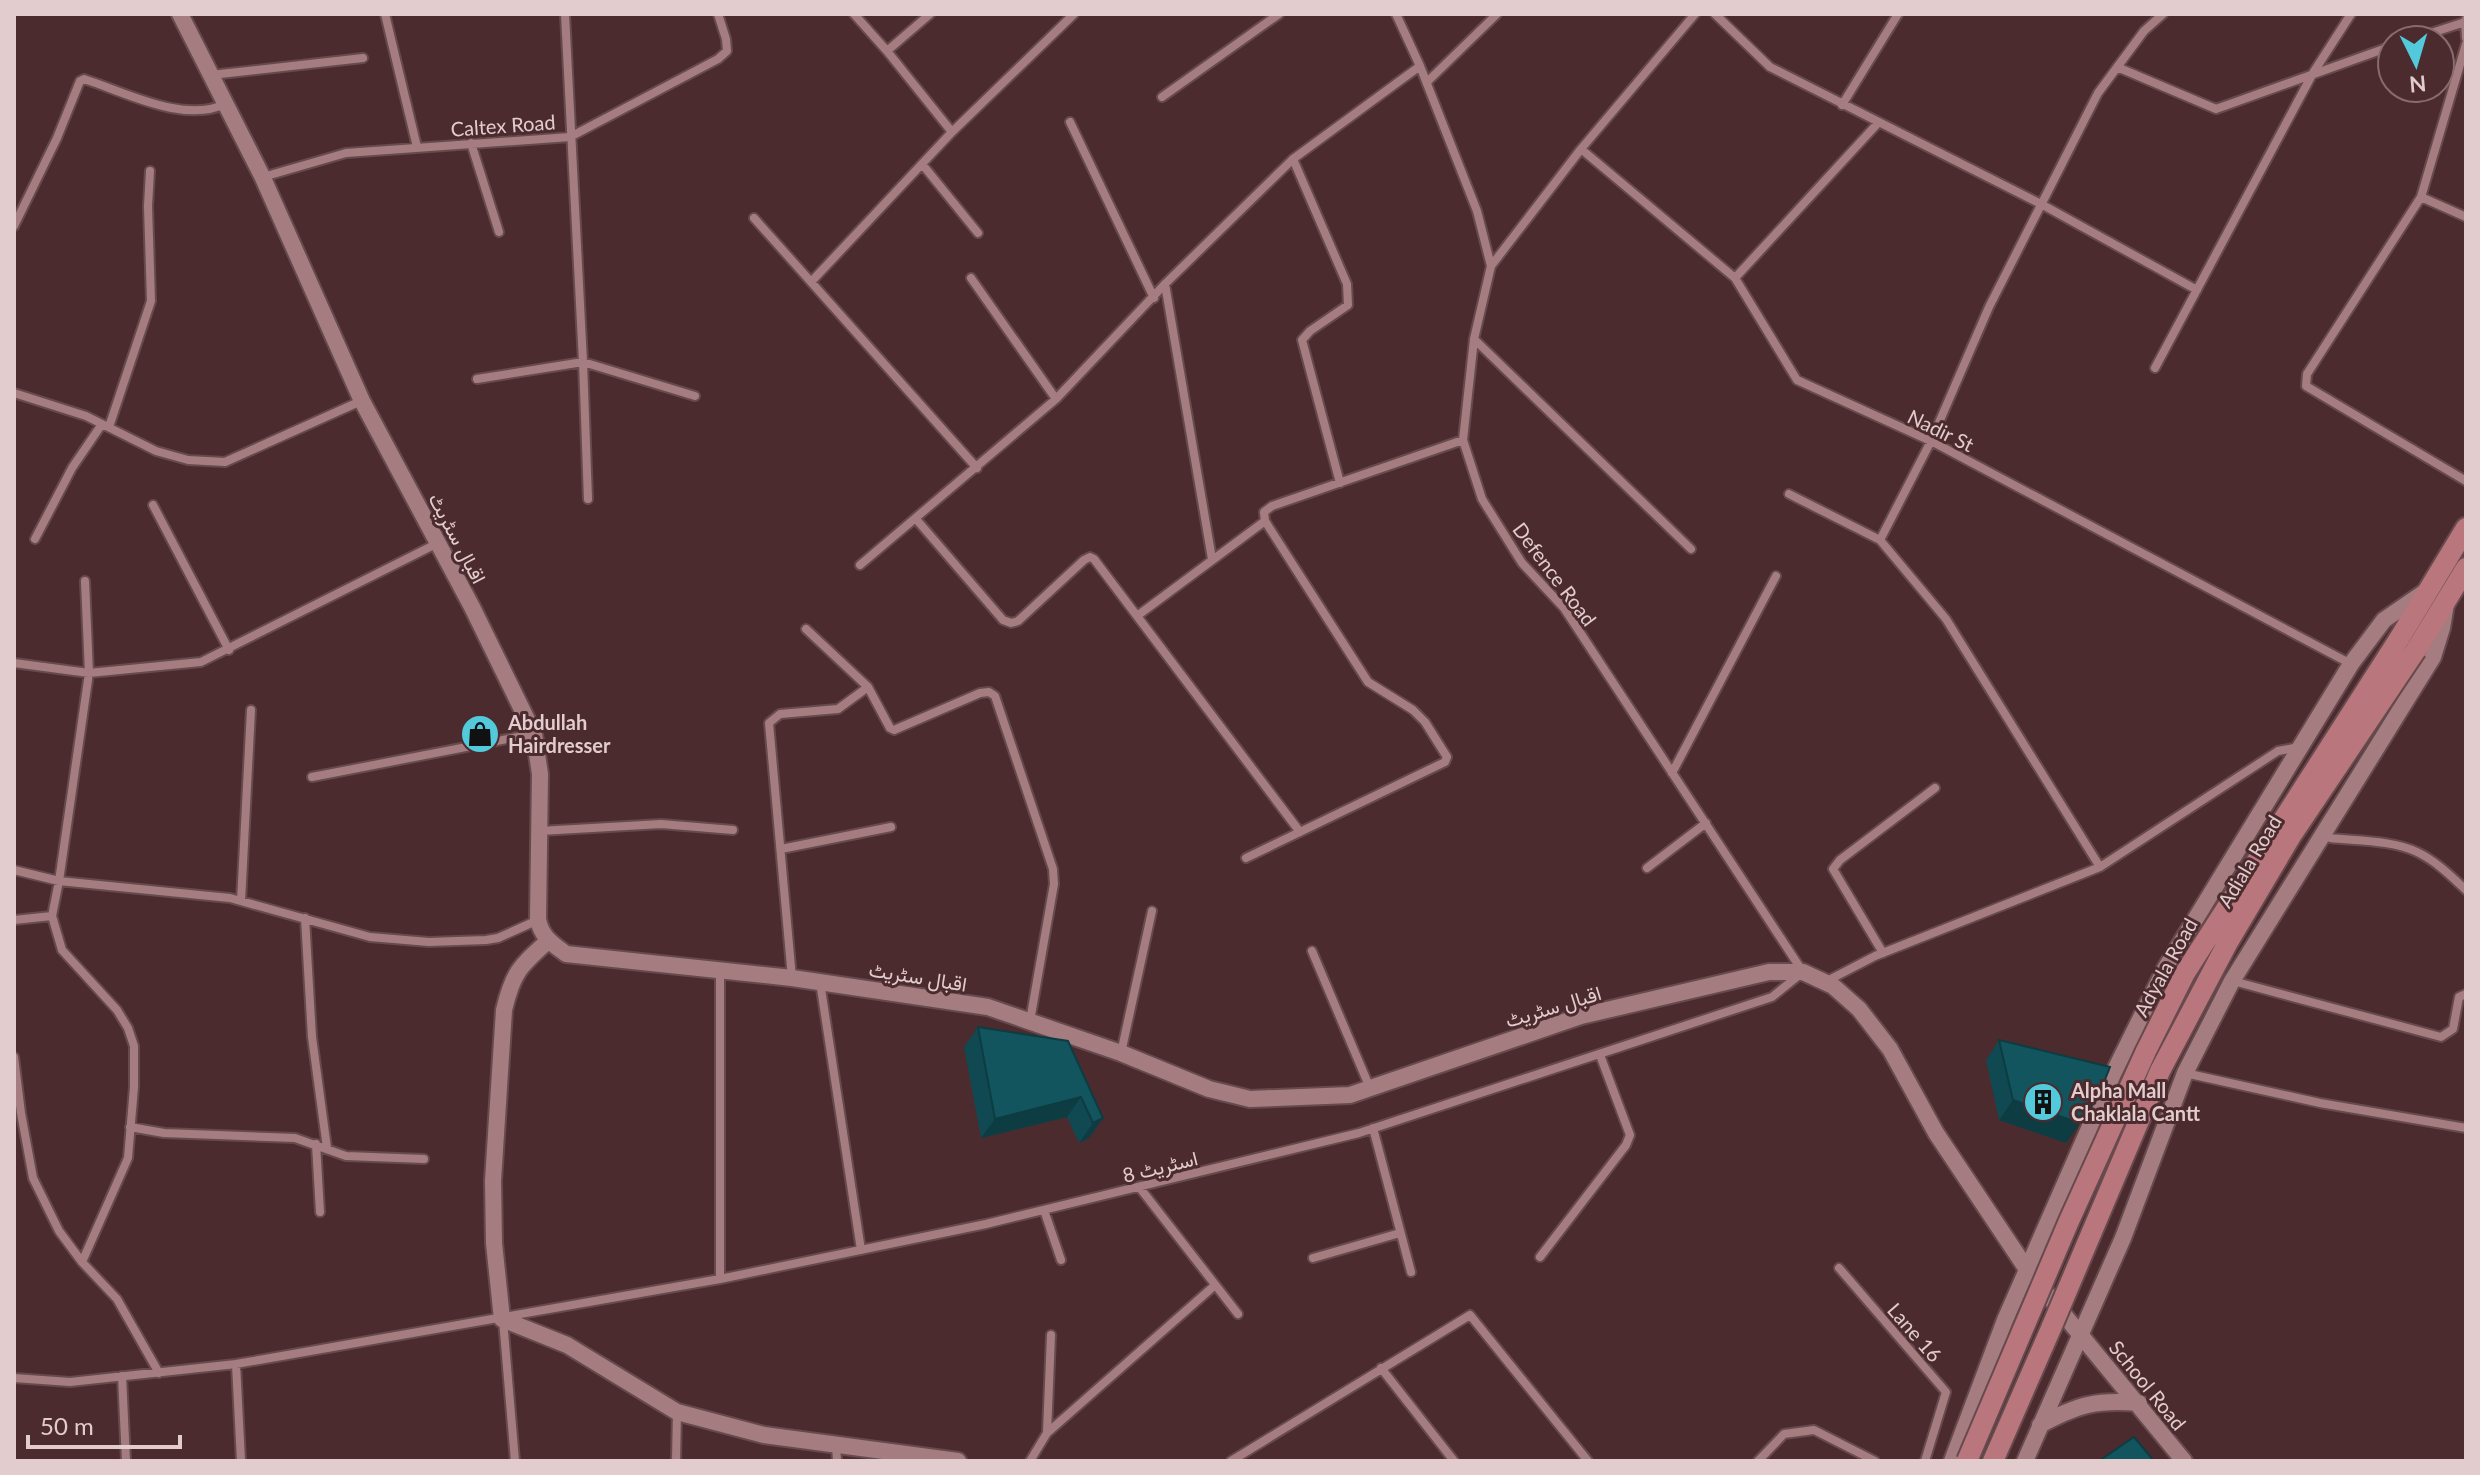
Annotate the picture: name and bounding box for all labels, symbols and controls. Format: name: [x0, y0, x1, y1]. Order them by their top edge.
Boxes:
north arrow: [2376, 24, 2456, 104]
text: N: [2408, 70, 2427, 99]
street label: Caltex Road: [450, 109, 556, 141]
street label: Nadir St: [1904, 404, 1978, 456]
street label: اقبال سٹریٹ: [422, 489, 492, 588]
street label: Defence Road: [1508, 518, 1602, 630]
place label: Abdullah Hairdresser: [507, 710, 611, 757]
shop icon: Abdullah Hairdresser: [459, 713, 501, 755]
street label: Adiala Road: [2212, 811, 2286, 911]
street label: Adyala Road: [2128, 914, 2202, 1020]
street label: اقبال سٹریٹ: [867, 956, 969, 998]
street label: اقبال سٹریٹ: [1502, 980, 1604, 1034]
place label: Alpha Mall Chaklala Cantt: [2070, 1078, 2200, 1125]
building icon: Alpha Mall Chaklala Cantt: [2022, 1081, 2064, 1123]
street label: اسٹریٹ 8: [1120, 1145, 1200, 1189]
street label: Lane 16: [1883, 1298, 1947, 1366]
street label: School Road: [2105, 1335, 2191, 1435]
scale bar: [28, 1399, 180, 1449]
text: 50 m: [40, 1411, 94, 1440]

